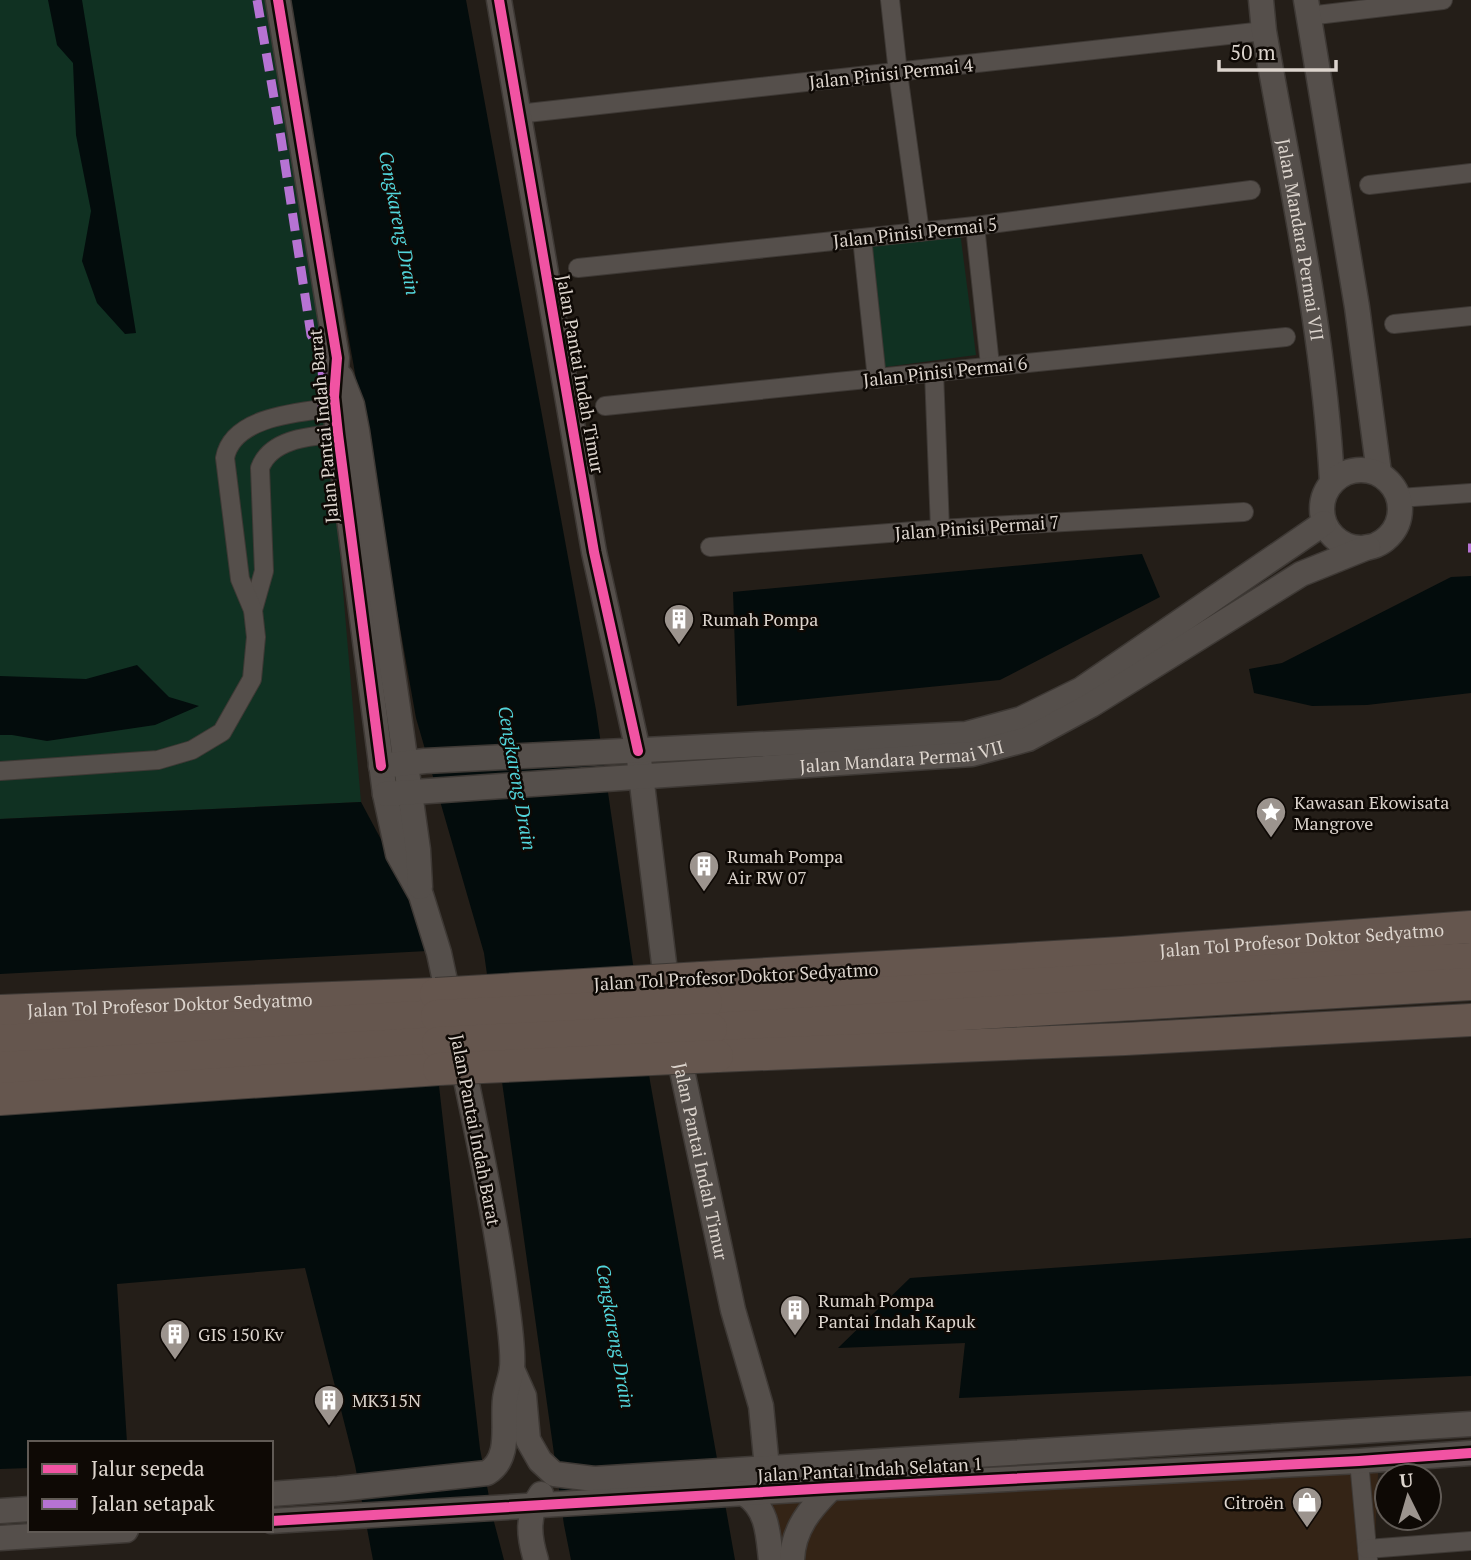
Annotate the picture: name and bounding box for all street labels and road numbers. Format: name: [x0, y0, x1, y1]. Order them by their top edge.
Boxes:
street label: Jalan Pinisi Permai 4: [808, 52, 975, 94]
street label: Jalan Mandara Permai VII: [1272, 136, 1330, 342]
street label: Jalan Pinisi Permai 5: [832, 211, 998, 253]
street label: Jalan Pantai Indah Timur: [552, 273, 610, 475]
street label: Jalan Pantai Indah Barat: [303, 328, 343, 524]
street label: Jalan Pinisi Permai 6: [862, 350, 1029, 392]
street label: Jalan Pinisi Permai 7: [894, 509, 1060, 545]
street label: Jalan Mandara Permai VII: [799, 734, 1006, 778]
street label: Jalan Tol Profesor Doktor Sedyatmo: [1159, 917, 1445, 962]
street label: Jalan Tol Profesor Doktor Sedyatmo: [593, 957, 879, 995]
street label: Jalan Tol Profesor Doktor Sedyatmo: [27, 987, 313, 1022]
street label: Jalan Pantai Indah Barat: [446, 1032, 506, 1228]
street label: Jalan Pantai Indah Timur: [669, 1060, 734, 1262]
street label: Jalan Pantai Indah Selatan 1: [757, 1451, 983, 1487]

